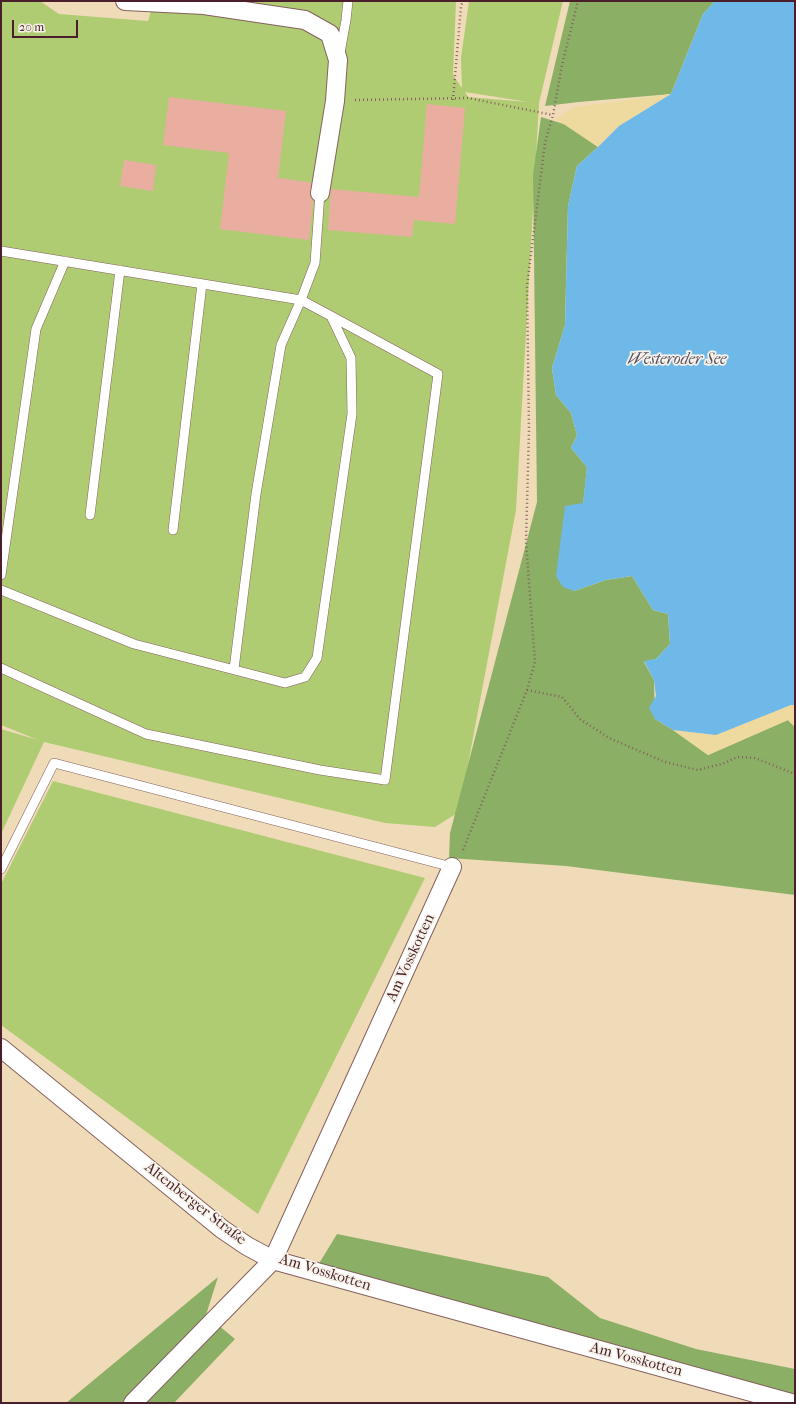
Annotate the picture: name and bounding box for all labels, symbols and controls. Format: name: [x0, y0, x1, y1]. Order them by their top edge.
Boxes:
scale bar: [14, 12, 80, 38]
text: 20 m: [19, 20, 44, 34]
water label: Westeroder See: [627, 350, 727, 370]
street label: Am Vosskotten: [383, 911, 439, 1005]
street label: Altenberger Straße: [141, 1159, 249, 1249]
street label: Am Vosskotten: [277, 1251, 373, 1295]
street label: Am Vosskotten: [588, 1339, 684, 1381]

